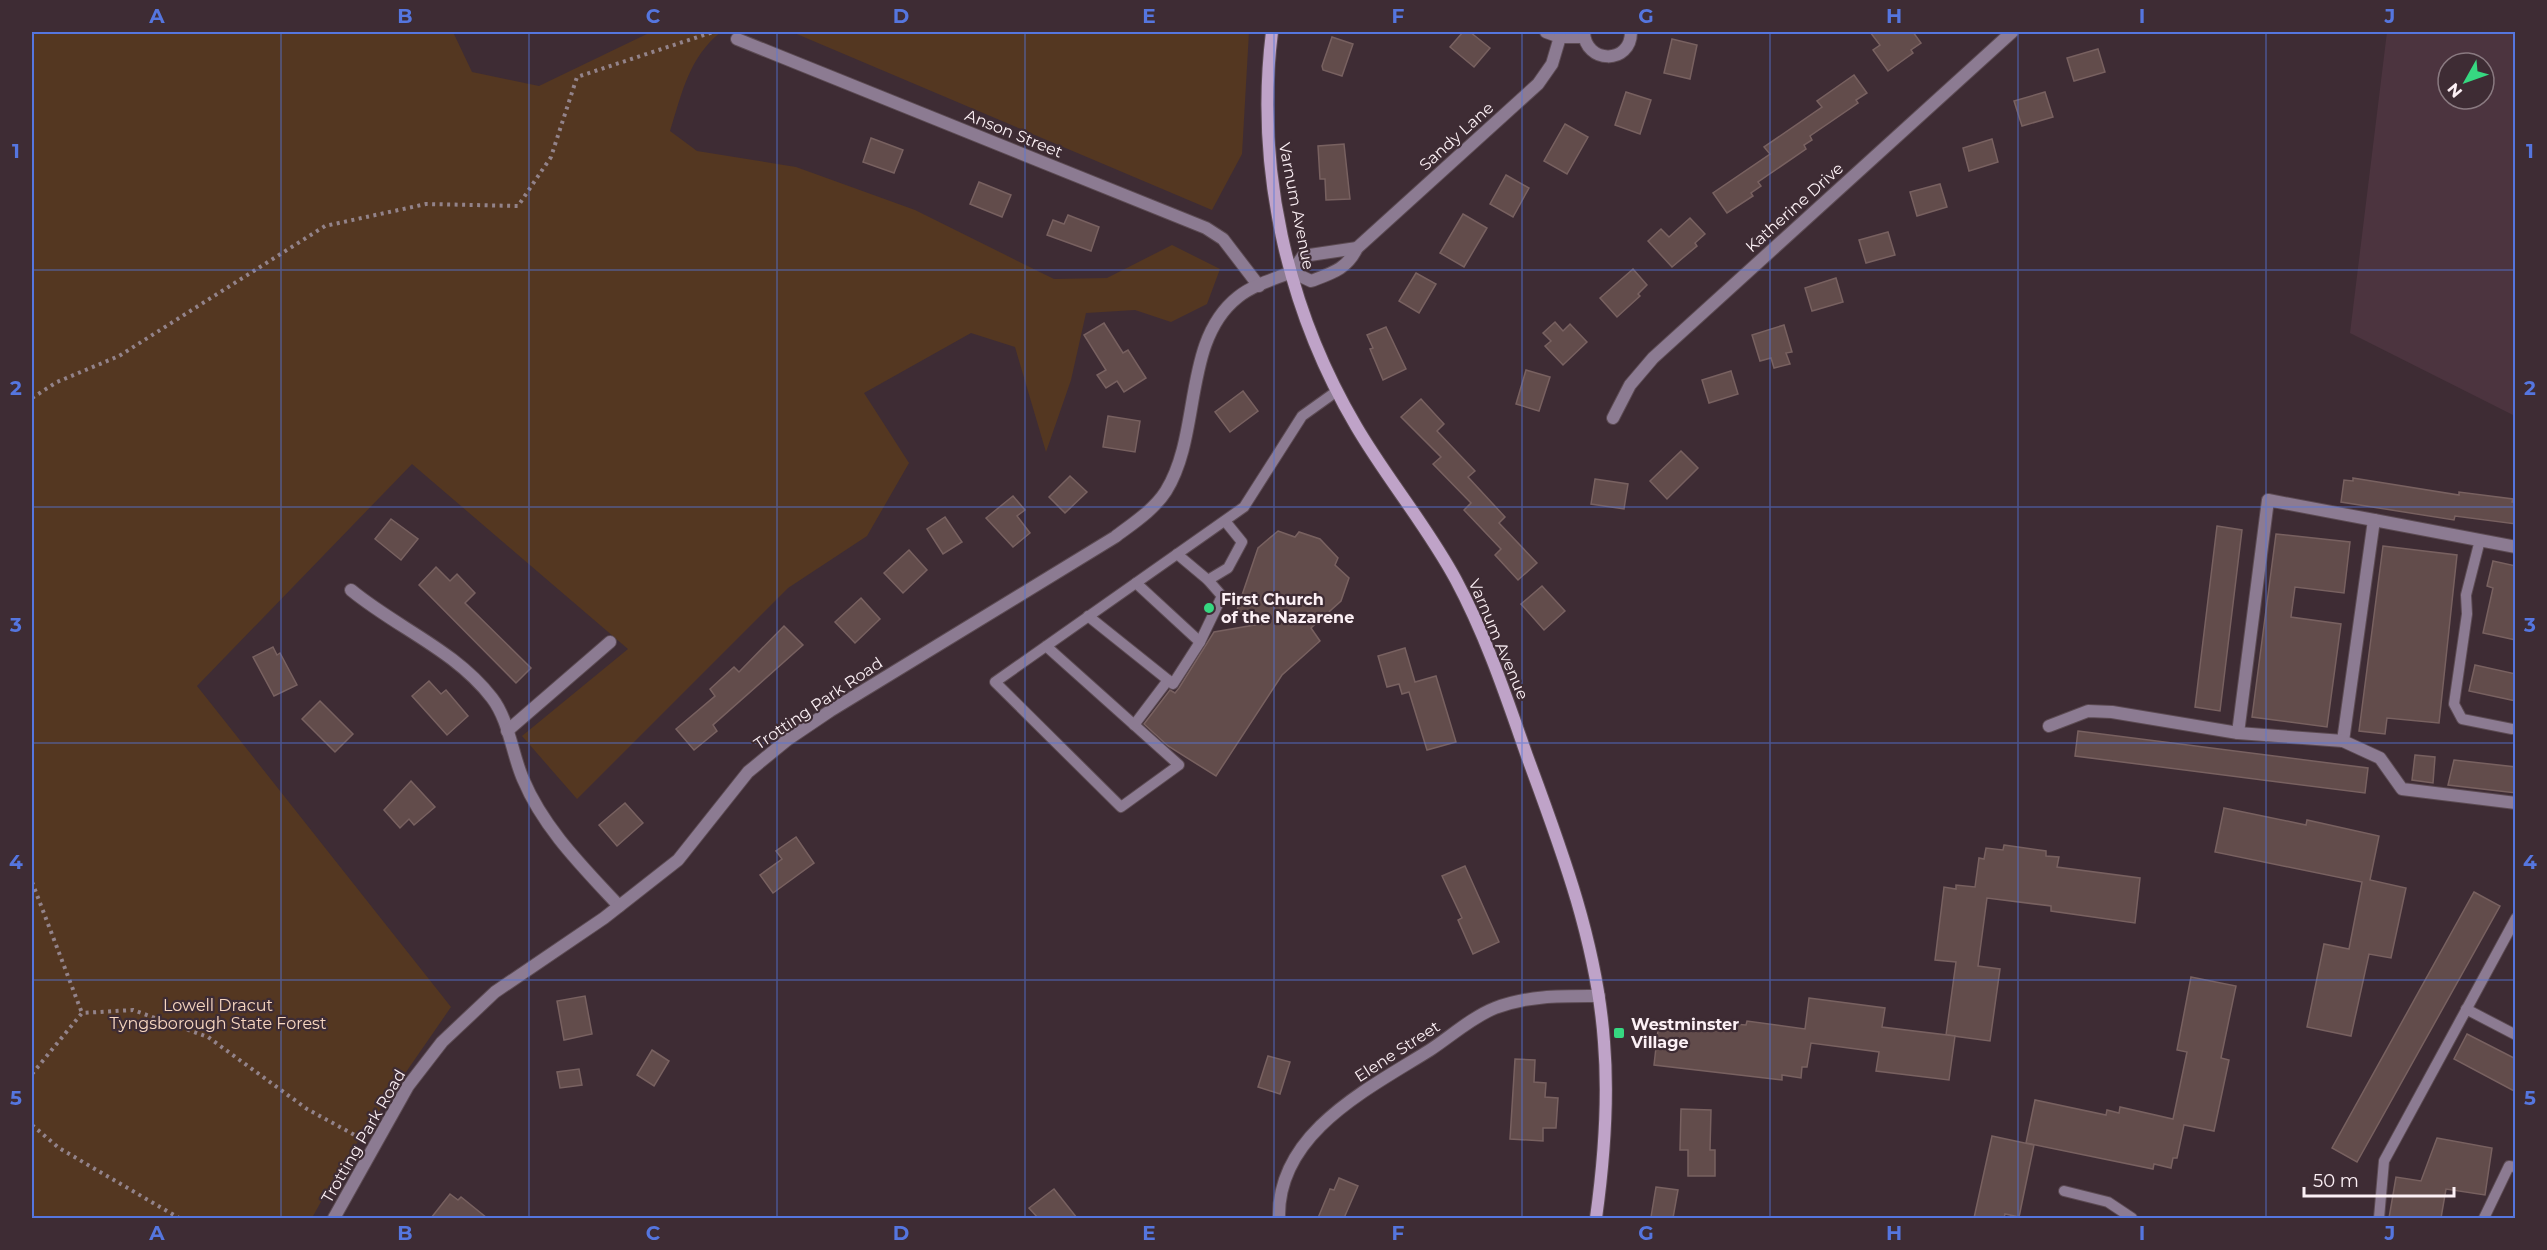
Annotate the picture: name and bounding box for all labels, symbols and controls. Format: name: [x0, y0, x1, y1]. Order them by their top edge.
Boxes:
text: A: [148, 4, 165, 28]
text: B: [397, 4, 413, 28]
text: C: [646, 4, 661, 28]
text: D: [893, 4, 909, 28]
text: E: [1142, 4, 1156, 28]
text: F: [1392, 4, 1405, 28]
text: G: [1638, 4, 1654, 28]
text: H: [1886, 4, 1902, 28]
text: I: [2139, 4, 2145, 28]
text: J: [2384, 4, 2395, 28]
north arrow: [2436, 51, 2496, 111]
text: N: [2443, 79, 2466, 101]
street label: Sandy Lane: [1415, 98, 1497, 175]
street label: Anson Street: [962, 105, 1066, 162]
text: 1: [12, 139, 20, 163]
text: 1: [2526, 139, 2534, 163]
street label: Varnum Avenue: [1275, 141, 1318, 271]
street label: Katherine Drive: [1742, 159, 1847, 256]
text: 2: [10, 376, 22, 400]
text: 2: [2524, 376, 2536, 400]
street label: Varnum Avenue: [1465, 576, 1533, 702]
place label: First Church of the Nazarene: [1221, 590, 1354, 627]
marker: First Church of the Nazarene: [1202, 601, 1216, 615]
text: 3: [9, 613, 22, 637]
text: 3: [2523, 613, 2536, 637]
street label: Trotting Park Road: [750, 653, 886, 753]
text: 4: [9, 850, 23, 874]
text: 4: [2523, 850, 2537, 874]
park label: Lowell Dracut Tyngsborough State Forest: [110, 996, 327, 1033]
place label: Westminster Village: [1630, 1015, 1739, 1052]
street label: Elene Street: [1351, 1017, 1444, 1086]
marker: Westminster Village: [1612, 1026, 1626, 1040]
street label: Trotting Park Road: [317, 1066, 409, 1206]
text: 5: [10, 1086, 22, 1110]
text: 5: [2524, 1086, 2536, 1110]
scale bar: [2304, 1160, 2454, 1198]
text: 50 m: [2313, 1170, 2359, 1192]
text: A: [148, 1221, 165, 1245]
text: B: [397, 1221, 413, 1245]
text: C: [646, 1221, 661, 1245]
text: D: [893, 1221, 909, 1245]
text: E: [1142, 1221, 1156, 1245]
text: F: [1392, 1221, 1405, 1245]
text: G: [1638, 1221, 1654, 1245]
text: H: [1886, 1221, 1902, 1245]
text: I: [2139, 1221, 2145, 1245]
text: J: [2384, 1221, 2395, 1245]

